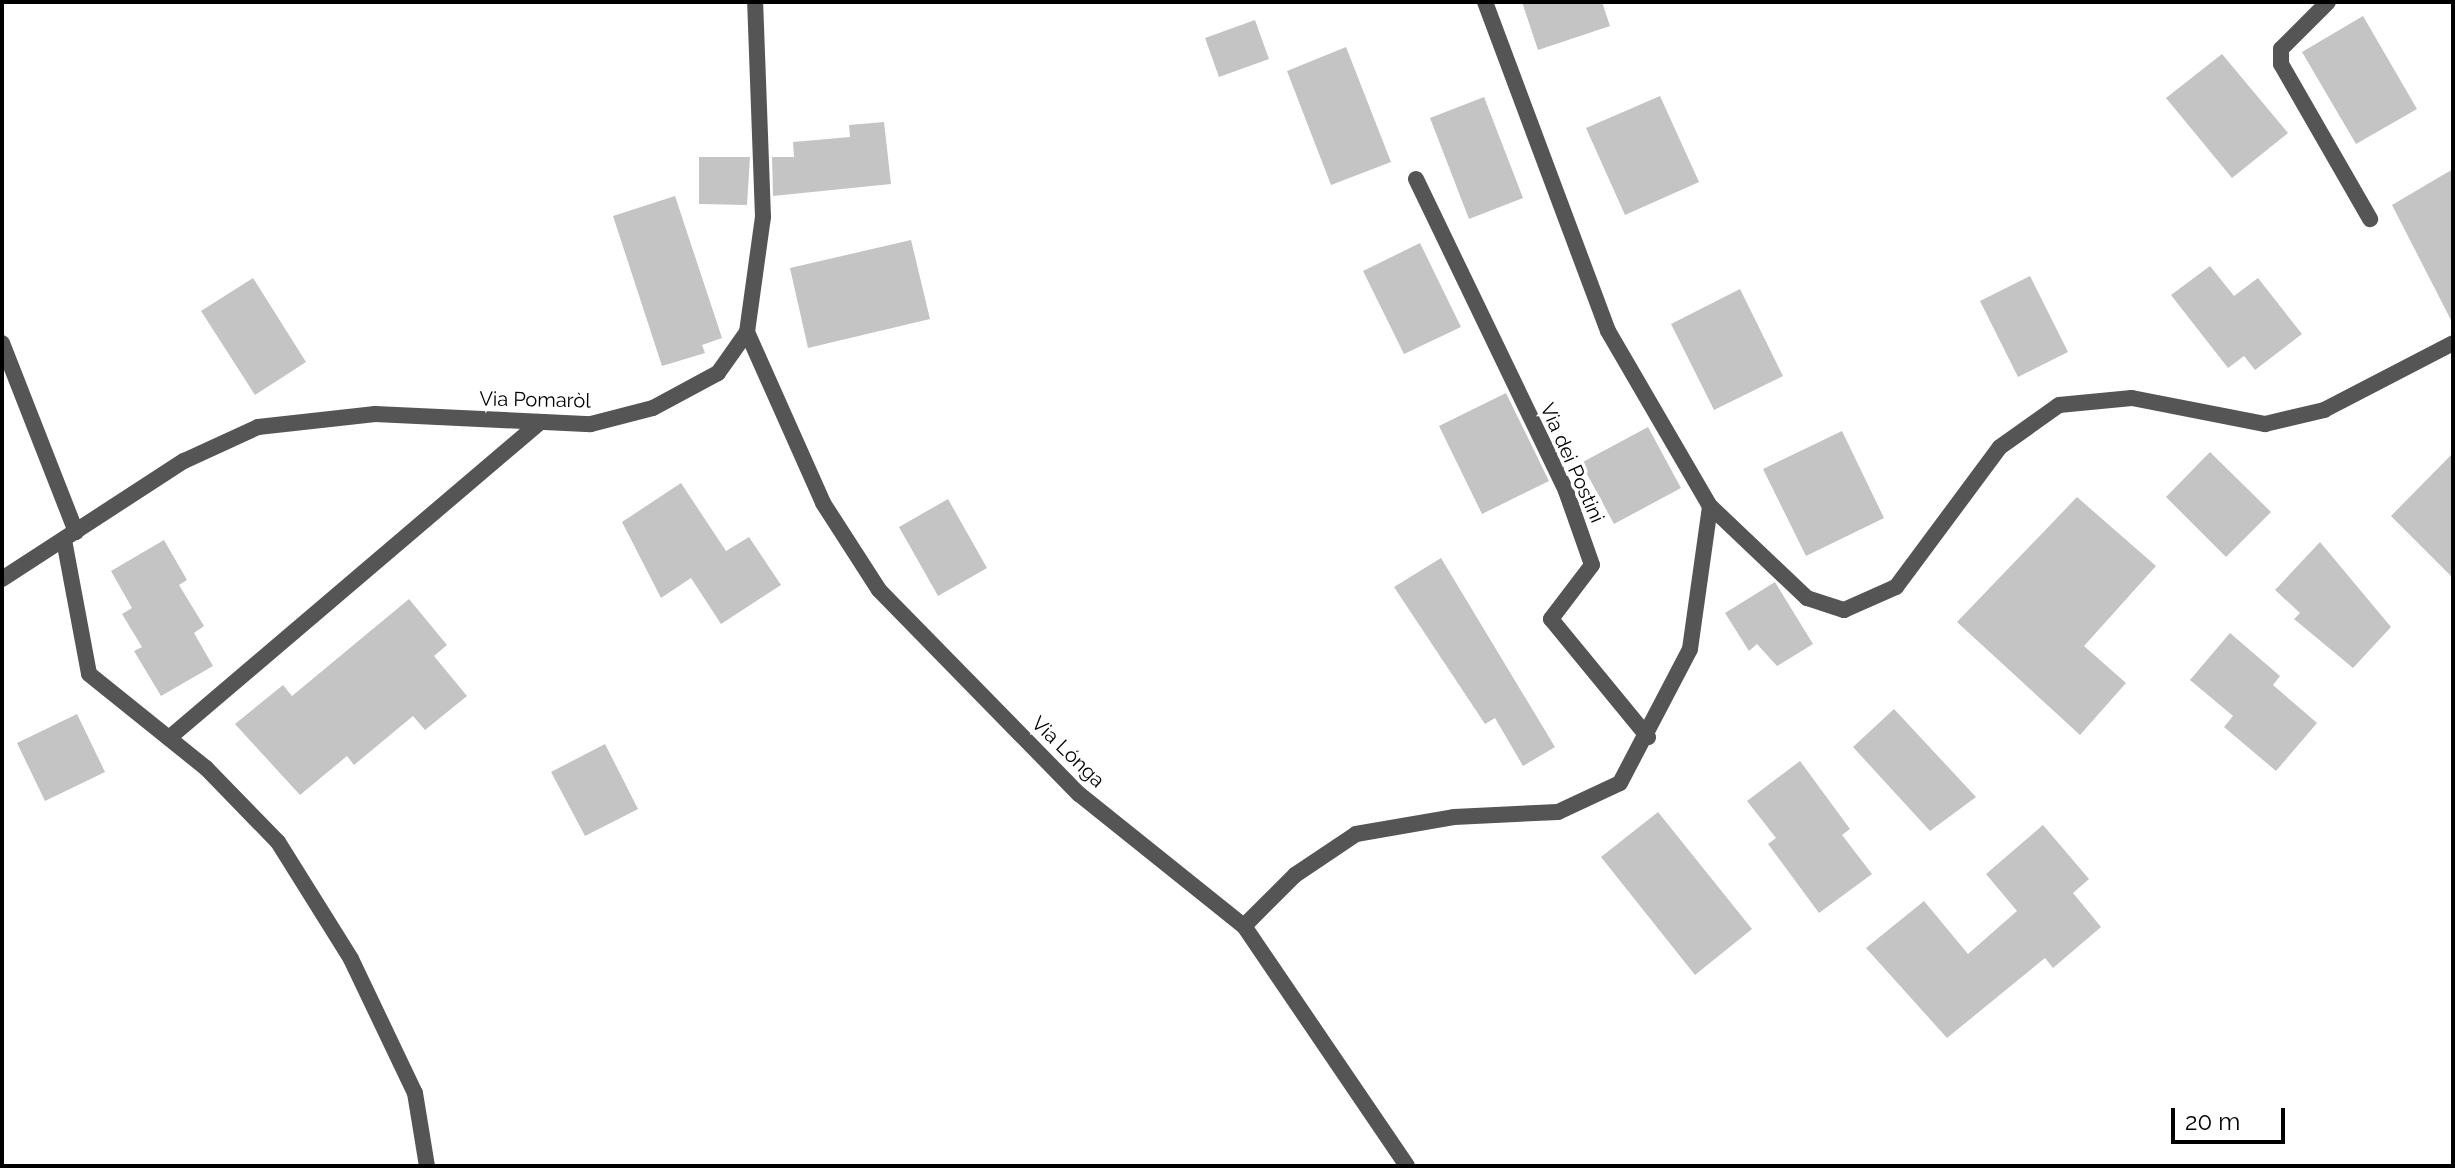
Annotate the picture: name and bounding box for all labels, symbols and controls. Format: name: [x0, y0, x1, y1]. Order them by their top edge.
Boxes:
street label: Via Pomaròl: [479, 387, 591, 413]
street label: Via dei Postini: [1535, 399, 1609, 527]
street label: Via Lónga: [1027, 711, 1109, 793]
scale bar: [2175, 1092, 2289, 1142]
text: 20 m: [2185, 1107, 2240, 1136]

